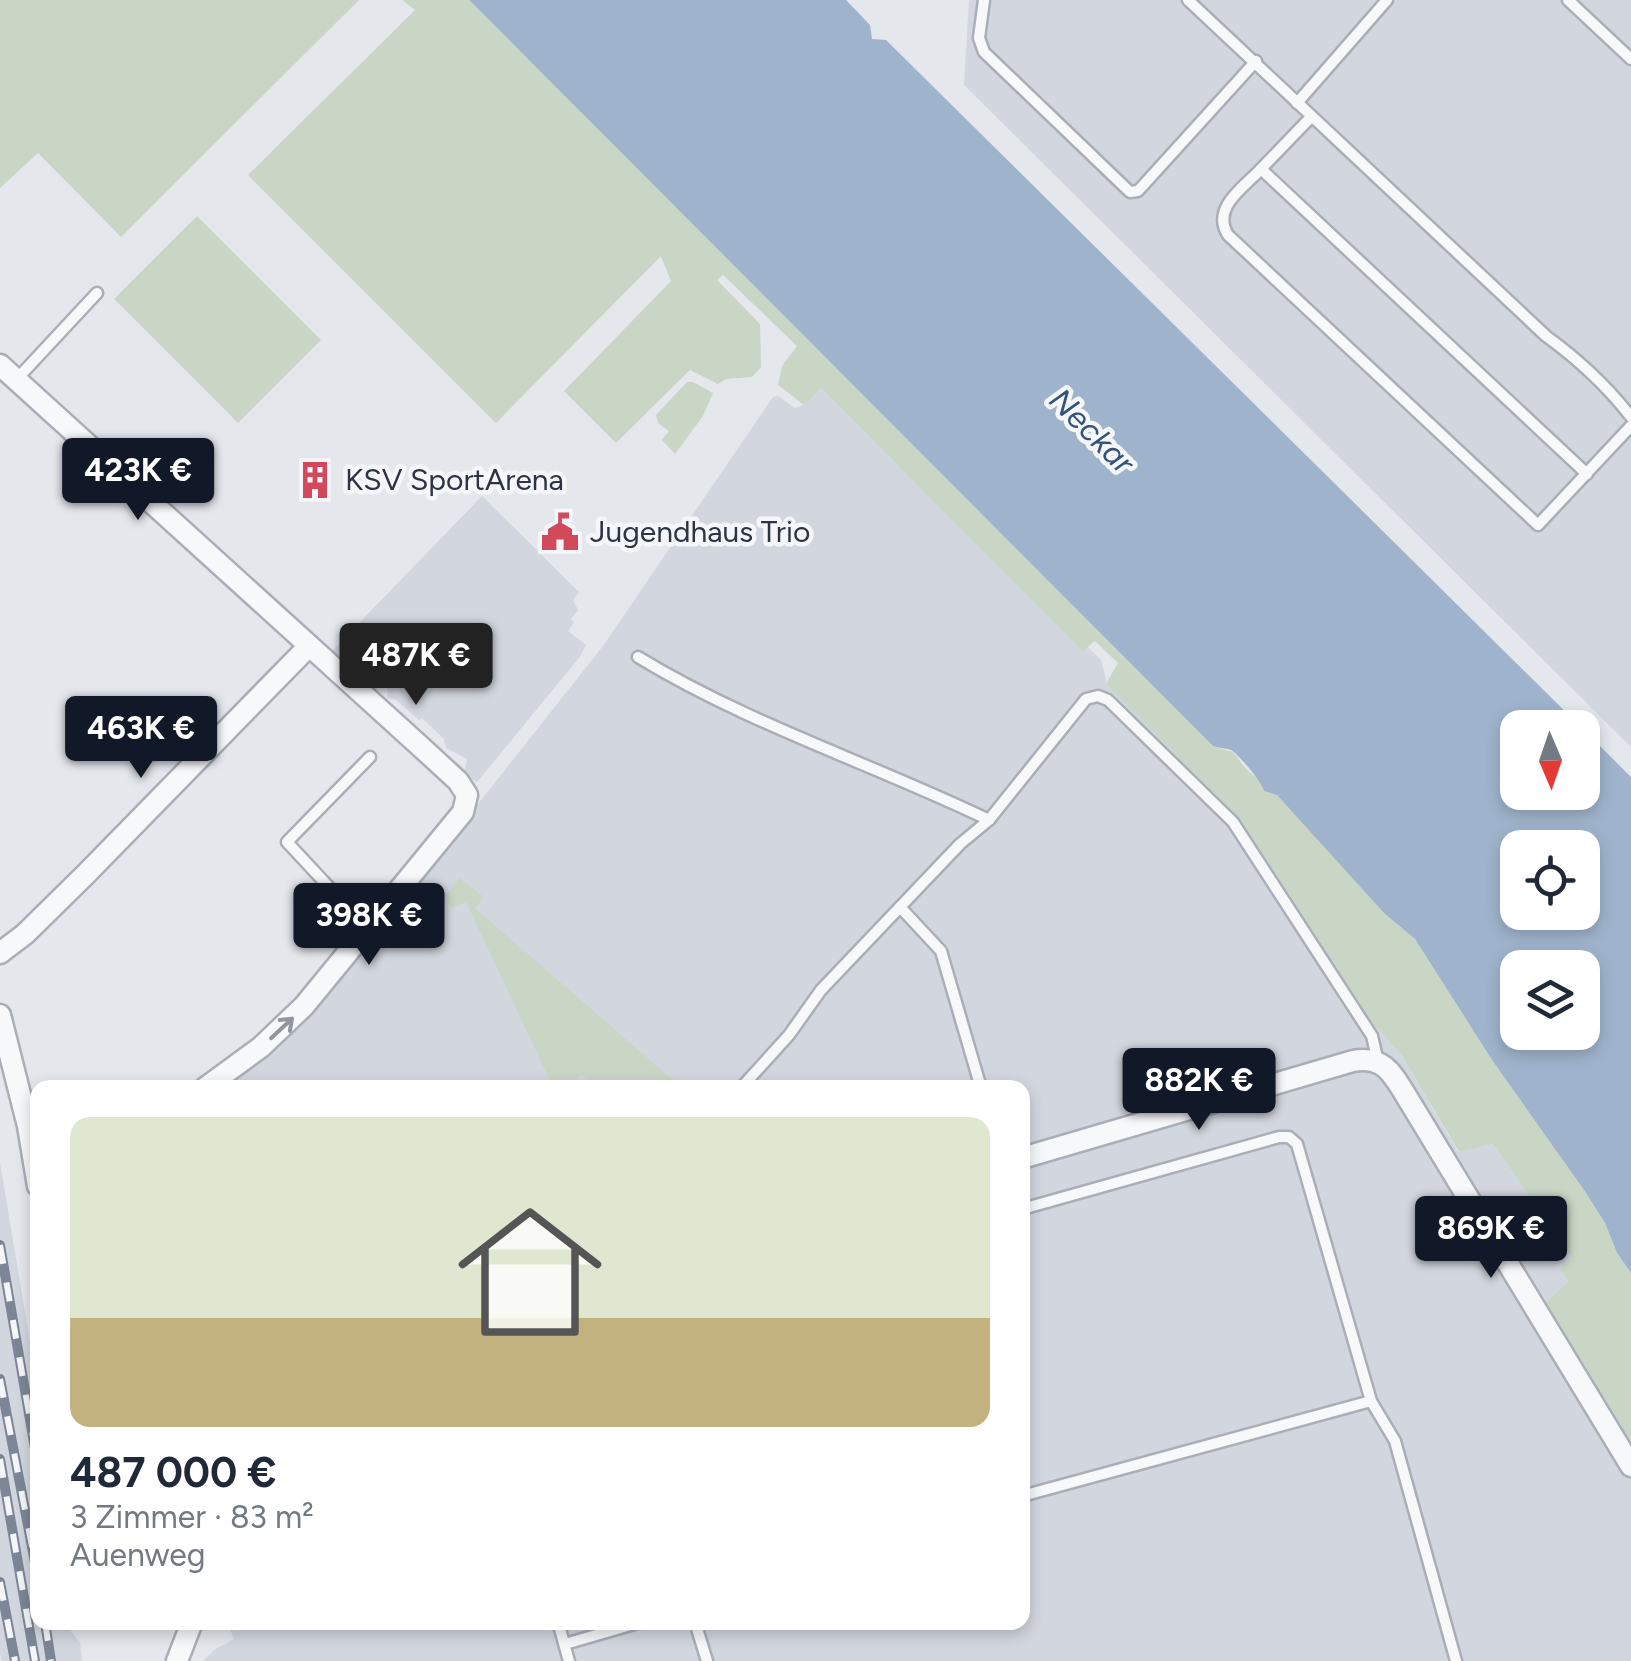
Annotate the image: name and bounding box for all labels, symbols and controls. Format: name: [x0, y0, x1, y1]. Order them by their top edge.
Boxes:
water label: Neckar: [1042, 381, 1143, 482]
pin: 423K €: [57, 438, 219, 523]
text: 423K €: [84, 451, 192, 489]
building icon: KSV SportArena: [294, 459, 336, 501]
place label: KSV SportArena: [345, 461, 564, 498]
public building icon: Jugendhaus Trio: [539, 511, 581, 553]
place label: Jugendhaus Trio: [590, 513, 810, 550]
pin: 487K €: [335, 623, 497, 708]
text: 487K €: [362, 636, 470, 674]
pin: 463K €: [60, 696, 222, 781]
text: 463K €: [87, 709, 195, 747]
north arrow: [1500, 710, 1600, 810]
map controls: [1500, 710, 1600, 1050]
button: locate: [1500, 830, 1600, 930]
pin: 398K €: [288, 883, 450, 968]
text: 398K €: [315, 896, 423, 934]
button: layers: [1500, 950, 1600, 1050]
one-way arrow: [269, 1017, 294, 1040]
pin: 882K €: [1118, 1048, 1280, 1133]
text: 882K €: [1145, 1061, 1253, 1099]
icon: home: [440, 1182, 620, 1362]
pin: 869K €: [1410, 1196, 1572, 1281]
text: 869K €: [1437, 1209, 1545, 1247]
text: 487 000 €: [70, 1447, 276, 1498]
text: 3 Zimmer · 83 m²: [70, 1498, 314, 1536]
text: Auenweg: [70, 1536, 206, 1574]

